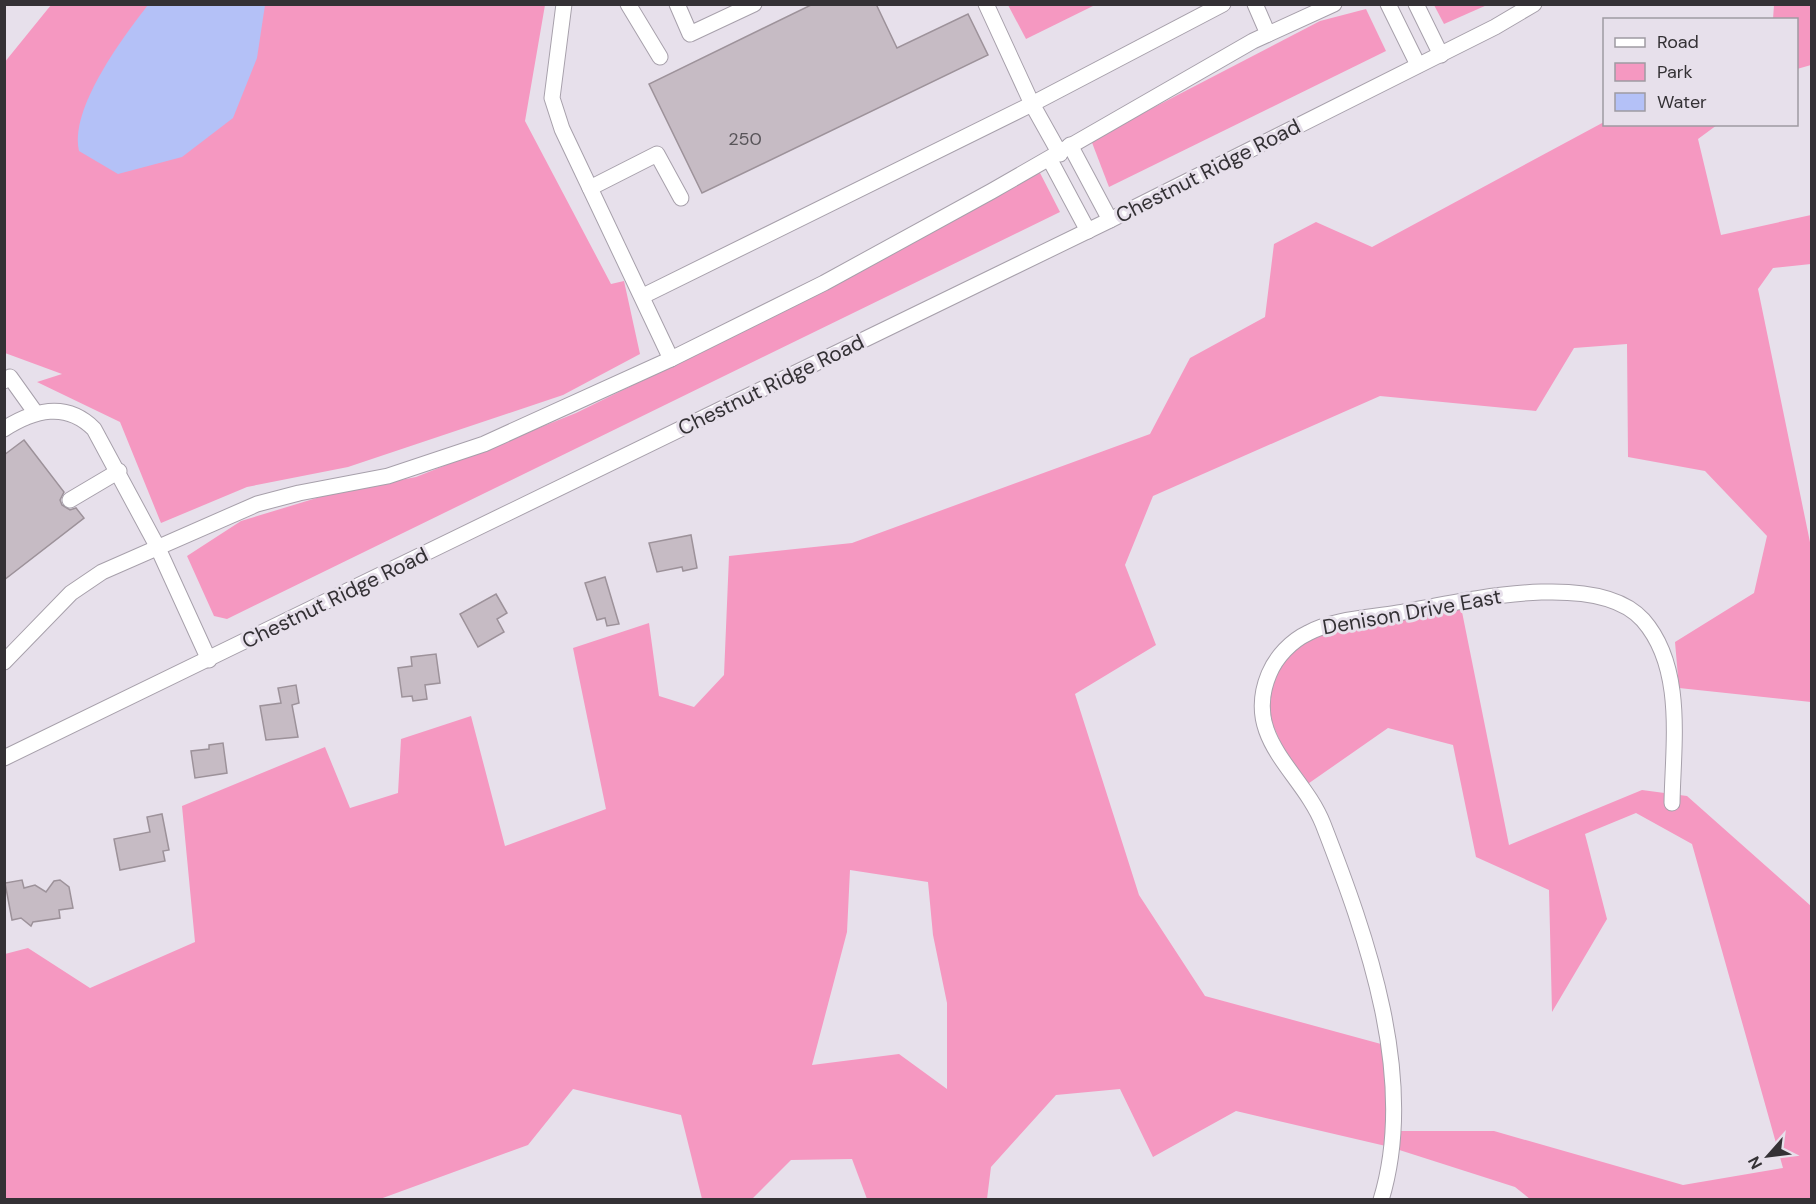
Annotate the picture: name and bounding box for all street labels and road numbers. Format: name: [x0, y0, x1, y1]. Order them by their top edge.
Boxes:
street label: Chestnut Ridge Road: [1111, 112, 1305, 230]
street label: Chestnut Ridge Road: [673, 328, 869, 442]
street label: Chestnut Ridge Road: [237, 541, 433, 655]
street label: Denison Drive East: [1320, 582, 1504, 642]

